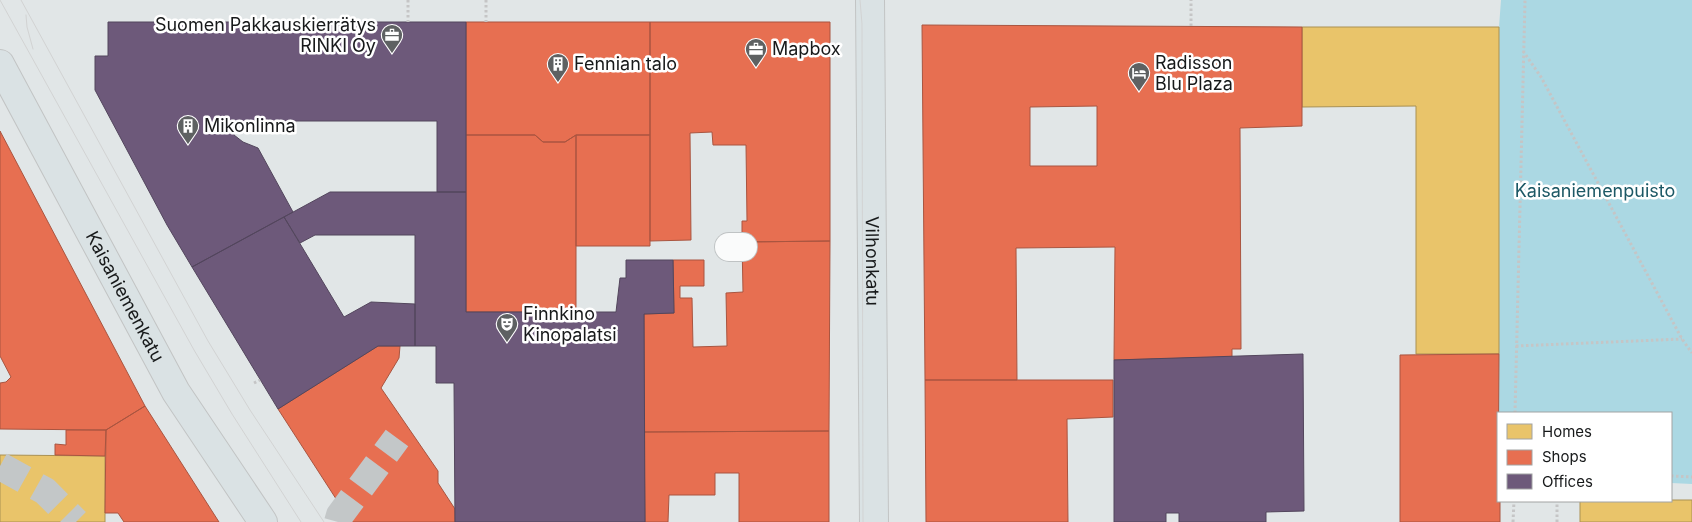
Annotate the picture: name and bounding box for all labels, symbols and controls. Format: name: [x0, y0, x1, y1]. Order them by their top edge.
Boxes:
place label: Suomen Pakkauskierrätys RINKI Oy: [155, 14, 376, 56]
office icon: Suomen Pakkauskierrätys RINKI Oy: [380, 23, 404, 54]
office icon: Mapbox: [744, 37, 768, 68]
place label: Mapbox: [772, 38, 841, 59]
building icon: Fennian talo: [546, 52, 570, 83]
place label: Radisson Blu Plaza: [1155, 52, 1233, 94]
place label: Fennian talo: [574, 53, 677, 74]
hotel icon: Radisson Blu Plaza: [1127, 61, 1151, 92]
building icon: Mikonlinna: [176, 114, 200, 145]
place label: Mikonlinna: [204, 115, 296, 136]
park label: Kaisaniemenpuisto: [1515, 180, 1675, 201]
street label: Vilhonkatu: [862, 216, 883, 306]
street label: Kaisaniemenkatu: [82, 227, 169, 365]
place label: Finnkino Kinopalatsi: [523, 303, 617, 345]
theatre icon: Finnkino Kinopalatsi: [495, 312, 519, 343]
legend: [1497, 412, 1672, 502]
text: Homes: [1542, 422, 1592, 441]
text: Shops: [1542, 447, 1587, 466]
text: Offices: [1542, 472, 1593, 491]

